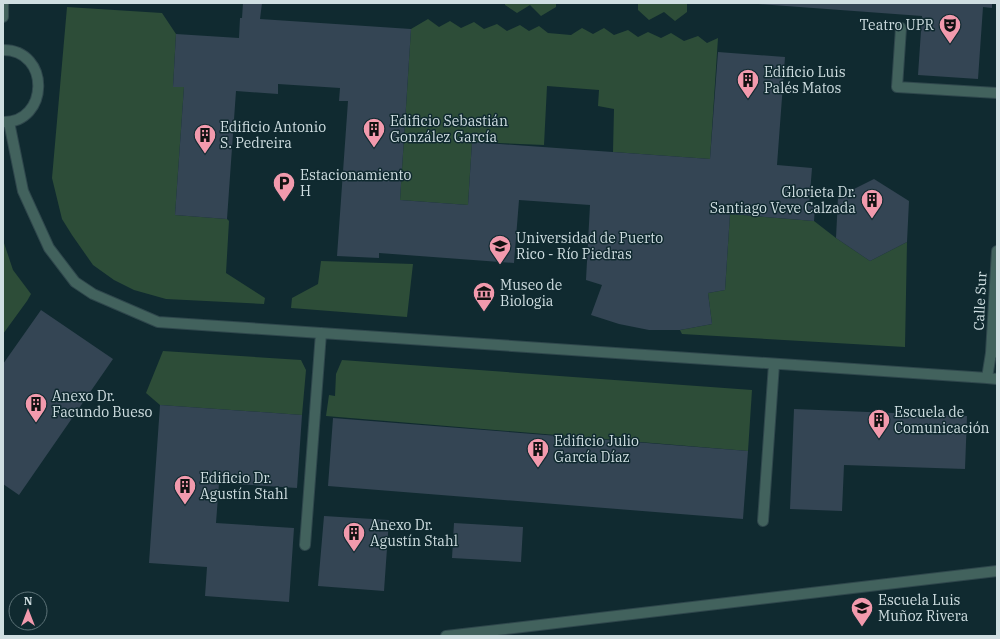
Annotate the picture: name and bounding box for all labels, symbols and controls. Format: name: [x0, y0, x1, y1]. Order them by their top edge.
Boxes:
theatre icon: Teatro UPR: [937, 12, 963, 45]
place label: Teatro UPR: [860, 16, 935, 34]
place label: Edificio Luis Palés Matos: [764, 63, 846, 97]
building icon: Edificio Luis Palés Matos: [735, 67, 761, 100]
place label: Edificio Sebastián González García: [390, 112, 508, 146]
building icon: Edificio Sebastián González García: [361, 116, 387, 149]
place label: Edificio Antonio S. Pedreira: [220, 118, 326, 152]
building icon: Edificio Antonio S. Pedreira: [192, 122, 218, 155]
place label: Estacionamiento H: [300, 166, 412, 200]
parking icon: Estacionamiento H: [271, 170, 297, 203]
place label: Glorieta Dr. Santiago Veve Calzada: [710, 183, 856, 217]
building icon: Glorieta Dr. Santiago Veve Calzada: [859, 187, 885, 220]
place label: Universidad de Puerto Rico - Río Piedras: [516, 229, 663, 263]
school or university icon: Universidad de Puerto Rico - Río Piedras: [487, 233, 513, 266]
street label: Calle Sur: [969, 270, 991, 331]
place label: Museo de Biologia: [500, 276, 562, 310]
museum icon: Museo de Biologia: [471, 280, 497, 313]
place label: Anexo Dr. Facundo Bueso: [52, 387, 153, 421]
building icon: Anexo Dr. Facundo Bueso: [23, 391, 49, 424]
place label: Escuela de Comunicación: [894, 403, 990, 437]
building icon: Escuela de Comunicación: [866, 407, 892, 440]
place label: Edificio Julio García Díaz: [554, 432, 639, 466]
building icon: Edificio Julio García Díaz: [525, 436, 551, 469]
place label: Edificio Dr. Agustín Stahl: [200, 469, 288, 503]
building icon: Edificio Dr. Agustín Stahl: [172, 473, 198, 506]
place label: Anexo Dr. Agustín Stahl: [370, 516, 458, 550]
building icon: Anexo Dr. Agustín Stahl: [341, 520, 367, 553]
north arrow: [8, 591, 48, 631]
place label: Escuela Luis Muñoz Rivera: [878, 591, 969, 625]
text: N: [24, 594, 33, 608]
school or university icon: Escuela Luis Muñoz Rivera: [849, 595, 875, 628]

